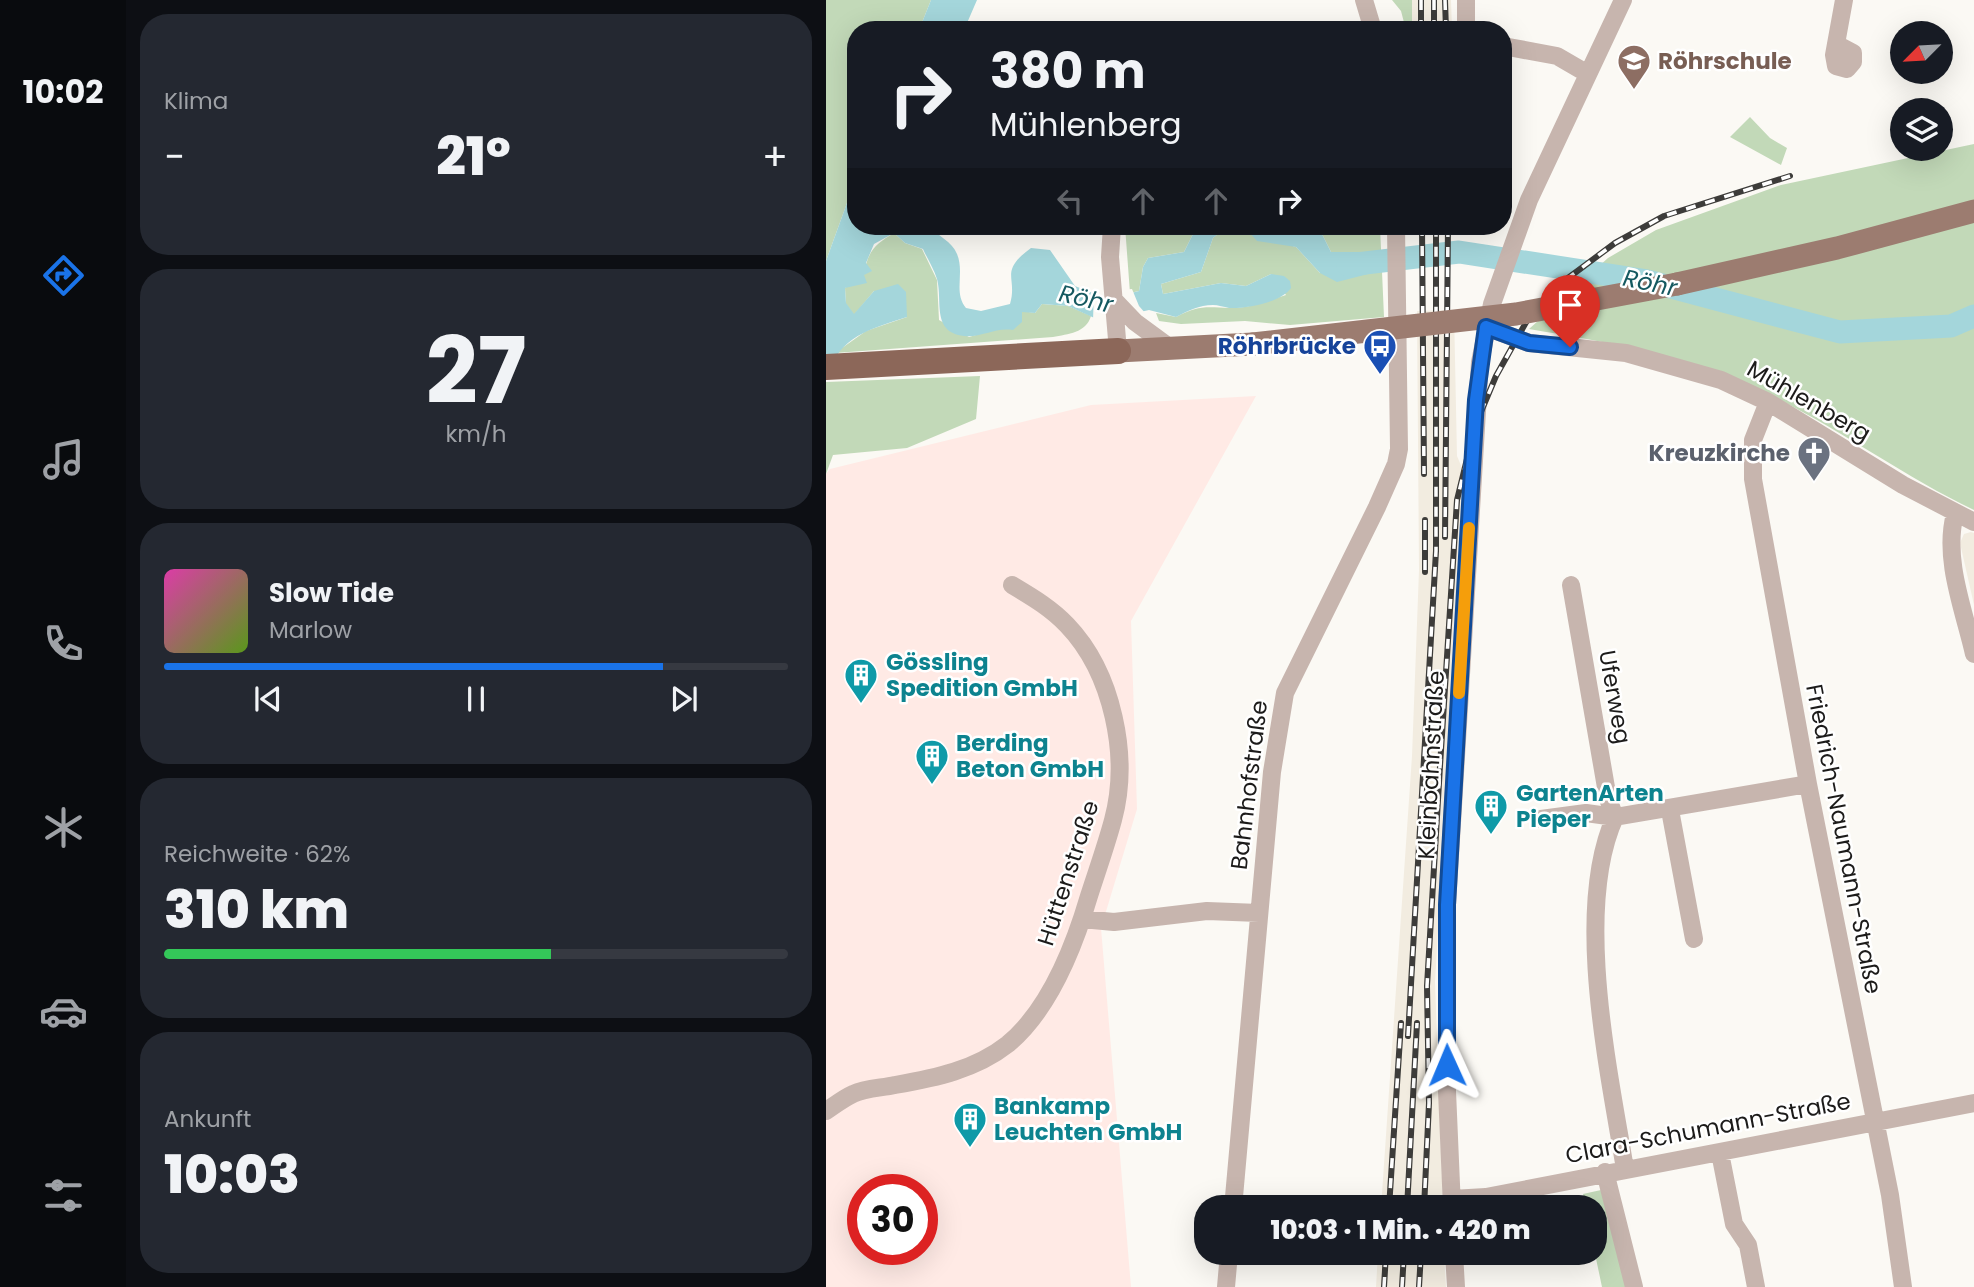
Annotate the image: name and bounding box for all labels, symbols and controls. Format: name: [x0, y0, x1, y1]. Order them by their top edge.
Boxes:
north arrow: [1890, 21, 1953, 84]
map controls: [1890, 21, 1953, 161]
text: 380 m: [990, 37, 1146, 105]
school or university icon: Röhrschule: [1615, 42, 1653, 91]
place label: Röhrschule: [1658, 45, 1792, 77]
icon: right: [875, 49, 966, 140]
text: 10:02: [22, 69, 104, 114]
text: Klima: [164, 85, 228, 117]
button: layers: [1890, 98, 1953, 161]
text: Mühlenberg: [990, 102, 1182, 147]
text: 21°: [436, 120, 511, 193]
text: −: [164, 130, 185, 183]
text: +: [762, 130, 788, 183]
icon: left: [1051, 182, 1089, 220]
icon: ahead: [1124, 182, 1162, 220]
icon: ahead: [1197, 182, 1235, 220]
icon: right: [1270, 182, 1308, 220]
icon: directions: [39, 251, 88, 300]
water label: Röhr: [1620, 261, 1681, 305]
pin: [1540, 275, 1600, 347]
water label: Röhr: [1056, 276, 1117, 321]
icon: arrive: [1551, 286, 1589, 324]
text: 27: [426, 307, 526, 435]
bus stop icon: Röhrbrücke: [1361, 327, 1399, 376]
place label: Röhrbrücke: [1218, 330, 1356, 362]
street label: Mühlenberg: [1741, 353, 1877, 449]
text: km/h: [445, 418, 507, 450]
church icon: Kreuzkirche: [1795, 434, 1833, 483]
icon: music: [39, 435, 88, 484]
place label: Kreuzkirche: [1649, 437, 1790, 469]
text: Slow Tide: [269, 575, 394, 611]
text: Marlow: [269, 614, 352, 646]
icon: phone: [39, 619, 88, 668]
place label: Gössling Spedition GmbH: [886, 646, 1078, 704]
street label: Uferweg: [1591, 648, 1639, 746]
building icon: Gössling Spedition GmbH: [842, 656, 880, 705]
street label: Kleinbahnstraße: [1410, 670, 1452, 860]
icon: previous: [249, 680, 287, 718]
icon: pause: [457, 680, 495, 718]
icon: next: [665, 680, 703, 718]
street label: Friedrich-Naumann-Straße: [1798, 681, 1890, 997]
street label: Bahnhofstraße: [1223, 698, 1275, 872]
place label: Berding Beton GmbH: [956, 727, 1104, 785]
building icon: Berding Beton GmbH: [913, 737, 951, 786]
place label: GartenArten Pieper: [1516, 777, 1664, 835]
building icon: GartenArten Pieper: [1472, 787, 1510, 836]
street label: Hüttenstraße: [1029, 796, 1107, 950]
icon: climate: [39, 803, 88, 852]
text: Reichweite · 62%: [164, 838, 350, 870]
text: 310 km: [164, 873, 349, 946]
icon: car: [39, 987, 88, 1036]
position arrow: [1410, 1028, 1484, 1102]
street label: Clara-Schumann-Straße: [1563, 1085, 1853, 1171]
place label: Bankamp Leuchten GmbH: [994, 1090, 1182, 1148]
building icon: Bankamp Leuchten GmbH: [951, 1100, 989, 1149]
text: Ankunft: [164, 1103, 251, 1135]
text: 10:03: [164, 1138, 300, 1211]
icon: filters: [39, 1171, 88, 1220]
speed limit sign: 30: [847, 1174, 938, 1265]
text: 10:03 · 1 Min. · 420 m: [1270, 1212, 1531, 1248]

